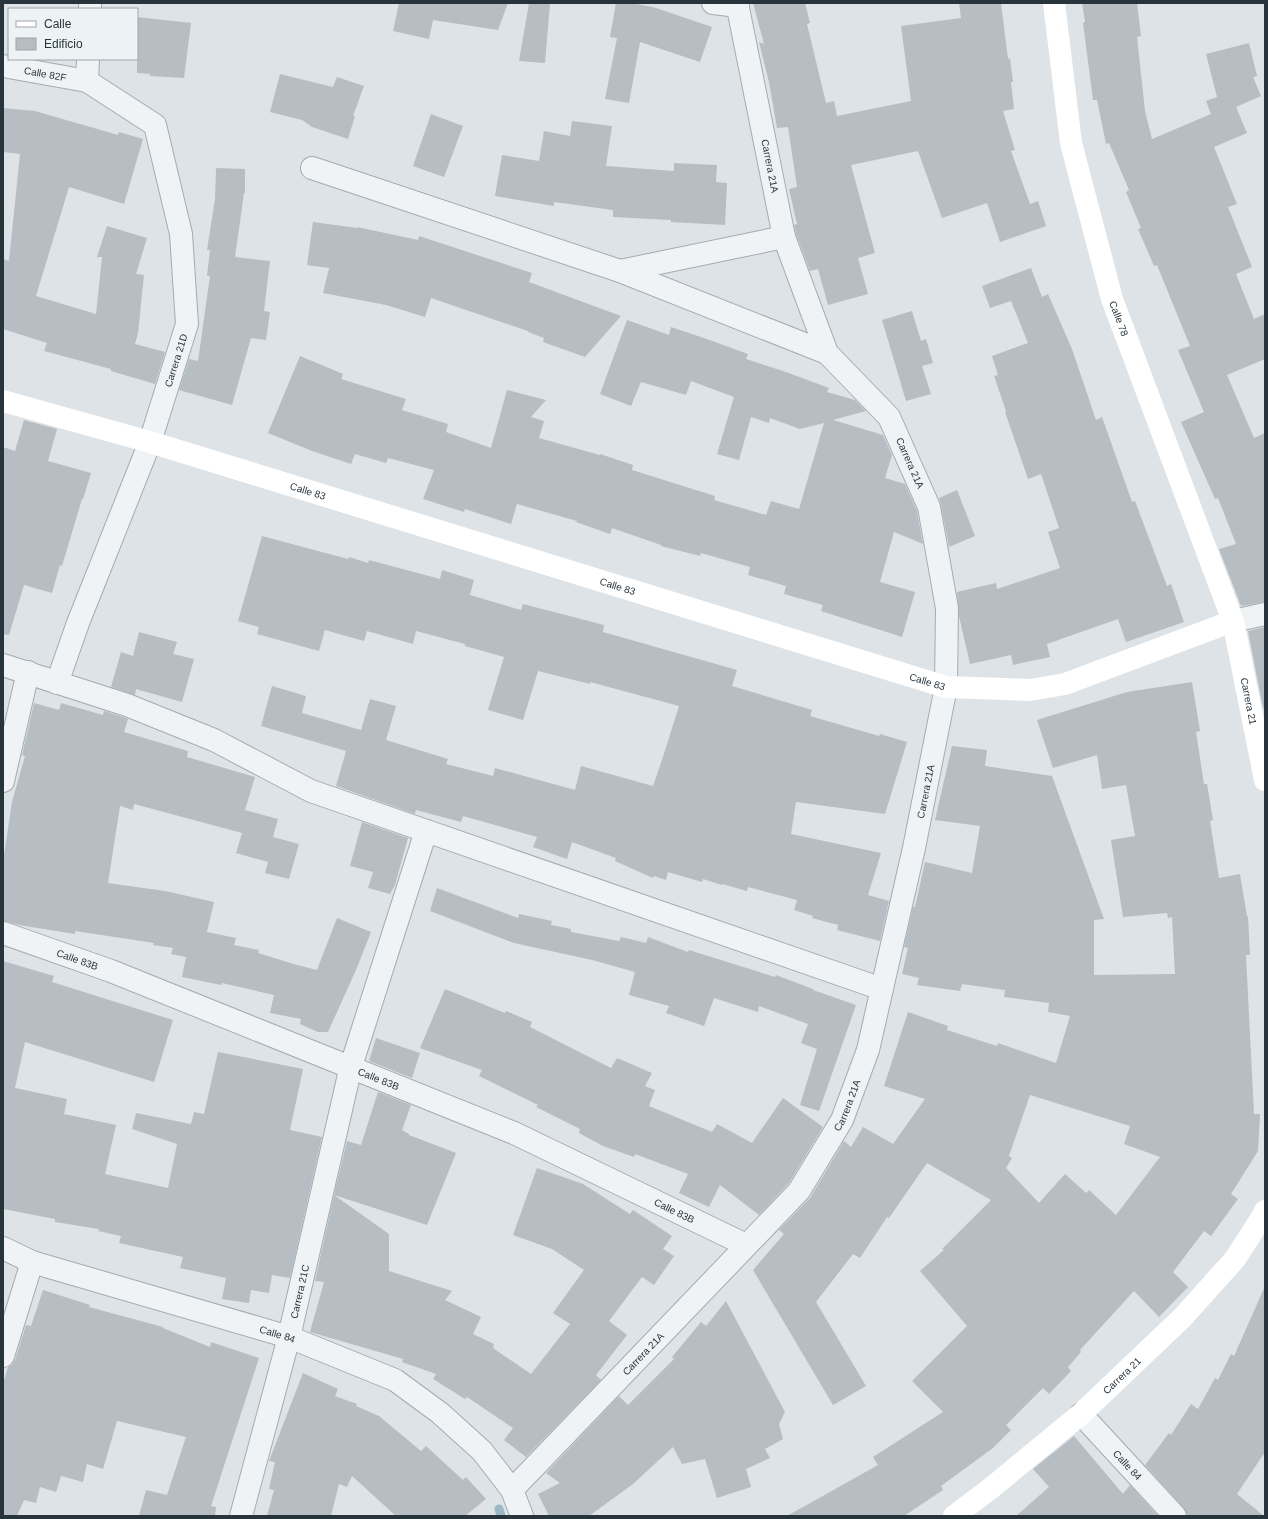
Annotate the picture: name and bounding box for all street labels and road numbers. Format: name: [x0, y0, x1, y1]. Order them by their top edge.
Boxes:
street label: Calle 82F: [23, 64, 67, 83]
street label: Carrera 21A: [759, 138, 781, 194]
street label: Calle 78: [1108, 299, 1131, 338]
street label: Carrera 21D: [162, 332, 189, 388]
street label: Carrera 21A: [894, 436, 926, 490]
street label: Calle 83: [289, 480, 328, 501]
street label: Calle 83: [599, 575, 637, 597]
street label: Calle 83: [908, 671, 947, 692]
street label: Carrera 21: [1239, 677, 1259, 726]
street label: Carrera 21A: [915, 763, 936, 819]
street label: Calle 83B: [55, 947, 100, 972]
street label: Calle 83B: [357, 1065, 401, 1092]
street label: Carrera 21A: [831, 1078, 862, 1133]
street label: Calle 83B: [653, 1196, 697, 1225]
street label: Carrera 21C: [288, 1263, 311, 1320]
street label: Calle 84: [258, 1323, 297, 1345]
street label: Carrera 21A: [620, 1330, 666, 1377]
street label: Carrera 21: [1101, 1355, 1143, 1396]
street label: Calle 84: [1111, 1448, 1145, 1482]

